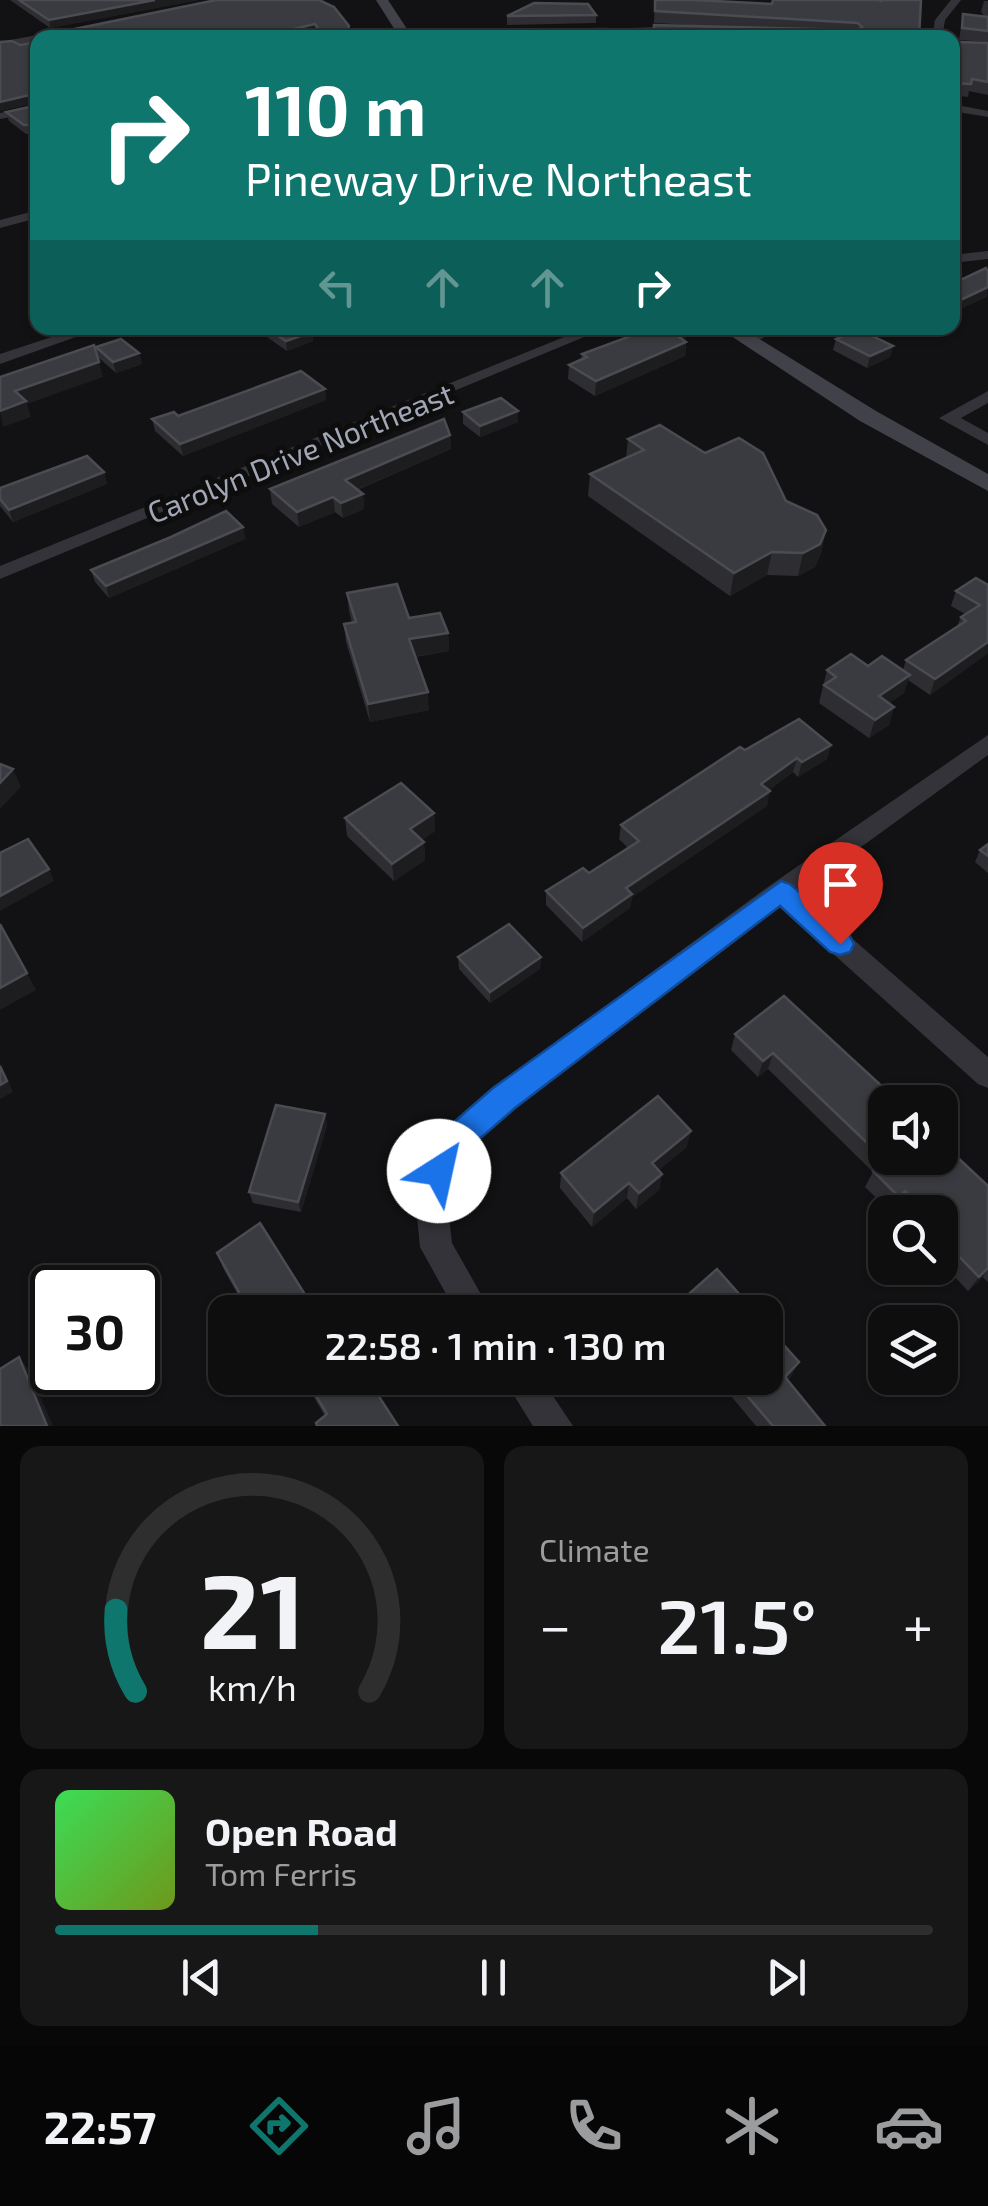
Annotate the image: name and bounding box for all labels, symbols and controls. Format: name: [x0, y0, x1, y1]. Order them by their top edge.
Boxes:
text: 110 m: [245, 66, 426, 150]
icon: right: [80, 70, 210, 200]
text: Pineway Drive Northeast: [245, 151, 752, 205]
icon: left: [310, 260, 365, 315]
icon: ahead: [415, 260, 470, 315]
icon: ahead: [520, 260, 575, 315]
icon: right: [625, 260, 680, 315]
street label: Carolyn Drive Northeast: [142, 374, 458, 530]
pin: [798, 842, 883, 945]
icon: arrive: [813, 857, 868, 912]
map controls: [868, 1085, 958, 1395]
button: sound: [868, 1085, 958, 1175]
position arrow: [387, 1119, 491, 1223]
button: search: [868, 1195, 958, 1285]
speed limit sign: 30: [30, 1265, 160, 1395]
button: layers: [868, 1305, 958, 1395]
text: 22:58 · 1 min · 130 m: [325, 1322, 666, 1368]
text: Climate: [539, 1530, 650, 1568]
text: 21: [199, 1545, 305, 1670]
text: 21.5°: [657, 1579, 817, 1669]
text: −: [539, 1591, 571, 1657]
text: +: [903, 1591, 933, 1657]
text: km/h: [208, 1665, 296, 1708]
text: Open Road: [205, 1808, 398, 1854]
text: Tom Ferris: [205, 1854, 357, 1892]
icon: previous: [174, 1950, 229, 2005]
icon: pause: [466, 1950, 521, 2005]
icon: next: [759, 1950, 814, 2005]
icon: directions: [244, 2091, 314, 2161]
icon: music: [401, 2091, 471, 2161]
icon: phone: [559, 2091, 629, 2161]
icon: climate: [717, 2091, 787, 2161]
icon: car: [874, 2091, 944, 2161]
text: 22:57: [44, 2099, 156, 2153]

